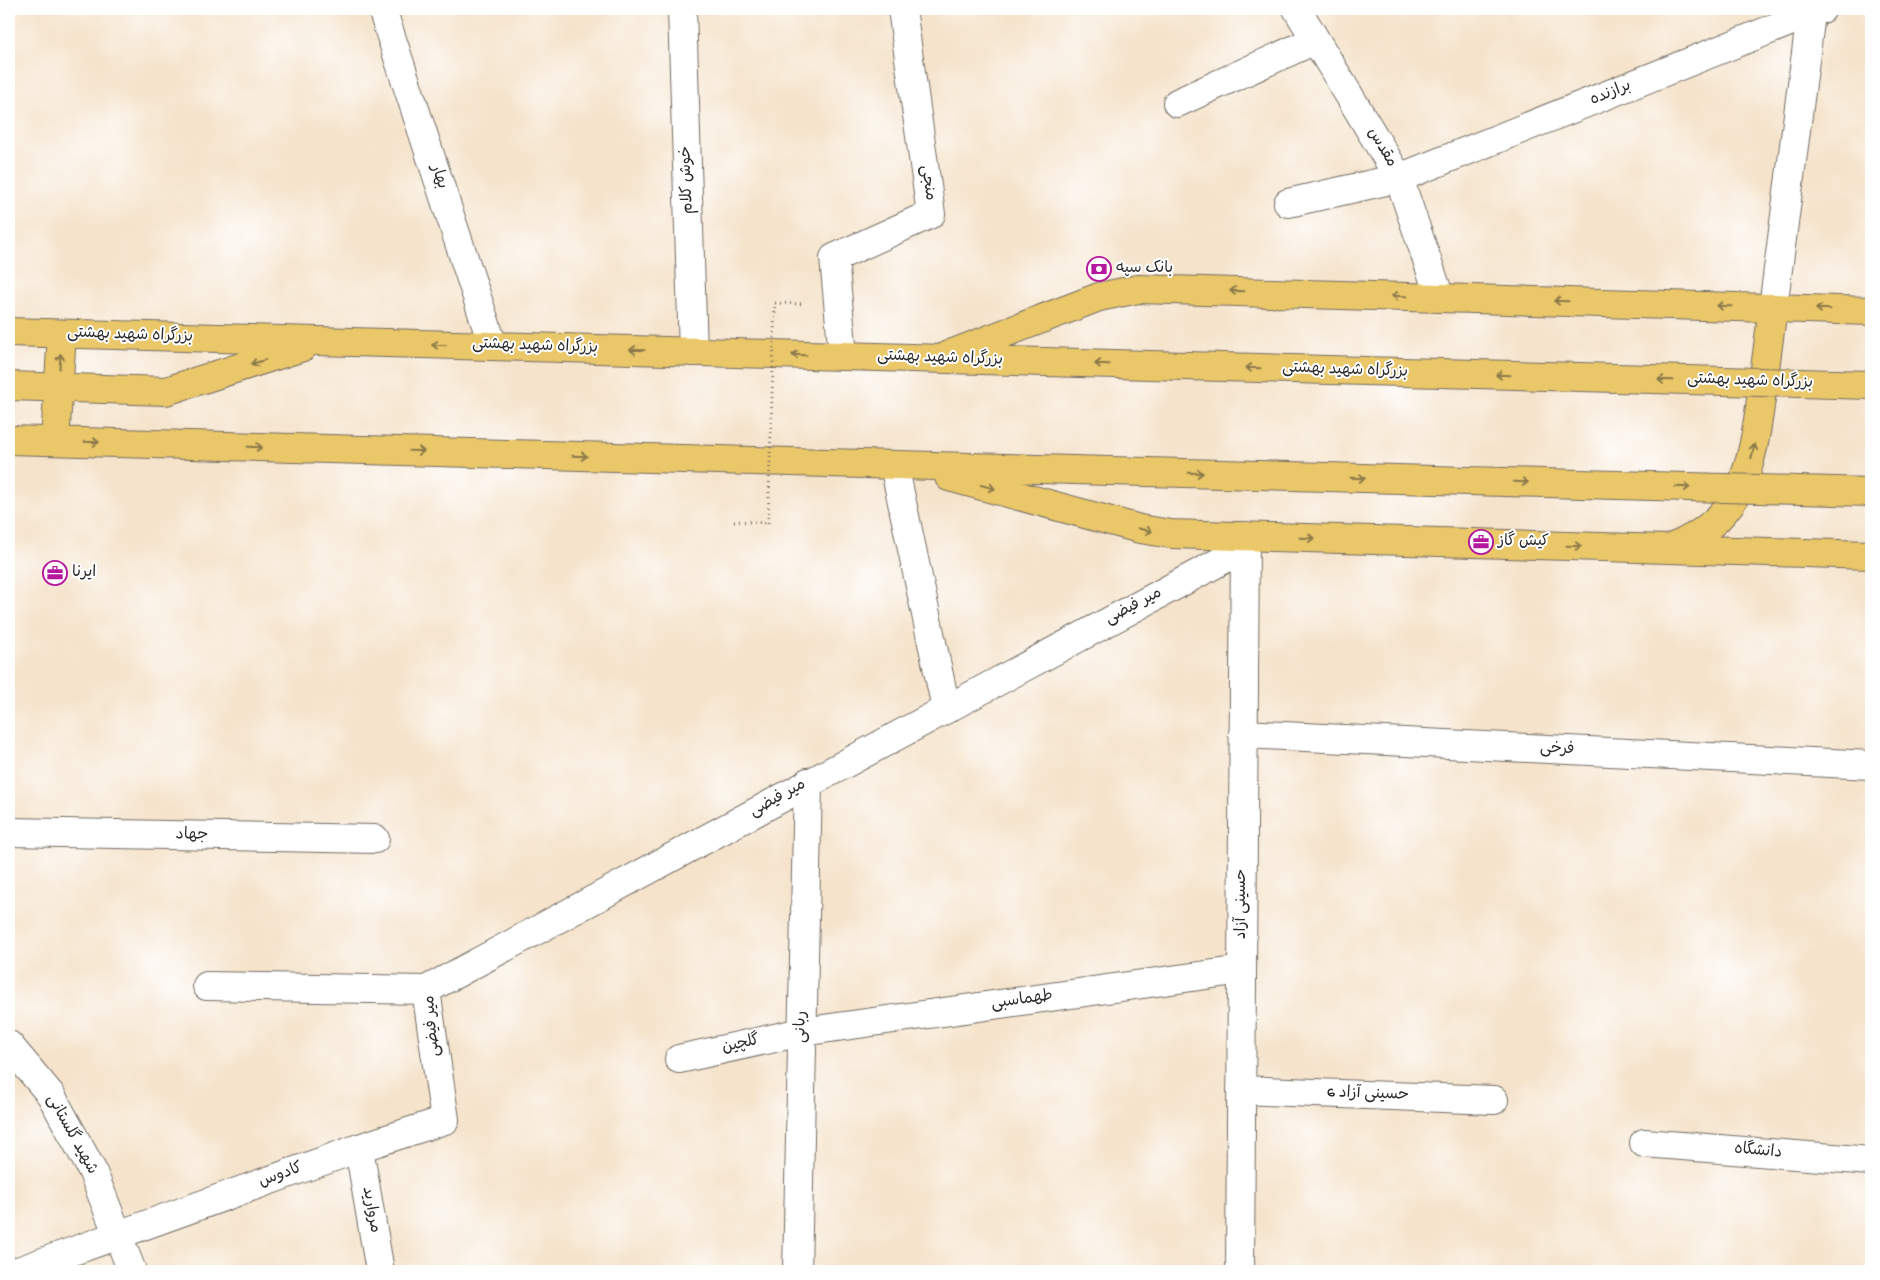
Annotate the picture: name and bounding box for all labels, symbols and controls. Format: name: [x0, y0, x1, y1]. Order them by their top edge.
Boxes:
street label: برازنده: [1588, 77, 1634, 111]
street label: مقدس: [1362, 125, 1400, 171]
street label: خوش کلام: [677, 145, 699, 215]
street label: بهار: [425, 161, 451, 191]
street label: منجی: [915, 164, 939, 202]
bank icon: بانک سپه: [1086, 256, 1112, 282]
place label: بانک سپه: [1116, 259, 1173, 279]
one-way arrow: [1229, 287, 1245, 296]
one-way arrow: [1391, 292, 1407, 301]
one-way arrow: [1554, 297, 1570, 306]
one-way arrow: [1716, 302, 1732, 311]
one-way arrow: [1815, 305, 1831, 314]
street label: بزرگراه شهید بهشتی: [67, 321, 193, 348]
street label: بزرگراه شهید بهشتی: [472, 332, 598, 359]
one-way arrow: [432, 340, 448, 349]
street label: بزرگراه شهید بهشتی: [877, 344, 1003, 371]
one-way arrow: [629, 346, 645, 355]
one-way arrow: [791, 350, 808, 360]
one-way arrow: [55, 353, 65, 369]
street label: بزرگراه شهید بهشتی: [1282, 356, 1408, 383]
one-way arrow: [251, 358, 267, 367]
one-way arrow: [1094, 359, 1110, 368]
one-way arrow: [1245, 363, 1261, 373]
street label: بزرگراه شهید بهشتی: [1687, 367, 1813, 394]
one-way arrow: [1495, 370, 1511, 380]
one-way arrow: [1657, 375, 1673, 384]
one-way arrow: [84, 437, 100, 447]
one-way arrow: [247, 442, 263, 451]
one-way arrow: [1749, 443, 1758, 459]
one-way arrow: [409, 447, 425, 456]
one-way arrow: [572, 451, 588, 461]
one-way arrow: [1187, 468, 1203, 478]
one-way arrow: [1350, 473, 1366, 482]
one-way arrow: [1512, 477, 1528, 487]
one-way arrow: [1675, 482, 1691, 491]
one-way arrow: [979, 483, 995, 493]
one-way arrow: [1136, 526, 1152, 535]
office icon: كيش گاز: [1468, 529, 1494, 555]
place label: كيش گاز: [1496, 530, 1549, 552]
one-way arrow: [1298, 533, 1314, 543]
one-way arrow: [1566, 541, 1582, 551]
office icon: ایرنا: [42, 560, 68, 586]
place label: ایرنا: [72, 564, 96, 583]
street label: میر فیضی: [1102, 584, 1166, 630]
street label: فرخی: [1539, 740, 1575, 760]
street label: میر فیضی: [747, 776, 809, 822]
street label: جهاد: [175, 826, 209, 846]
street label: حسینی آزاد: [1232, 869, 1252, 939]
street label: طهماسبی: [990, 987, 1054, 1015]
street label: میر فیضی: [421, 995, 445, 1057]
street label: ربانی: [792, 1011, 812, 1043]
street label: گلچین: [720, 1029, 762, 1058]
street label: حسینی آزاد 6: [1327, 1083, 1409, 1106]
street label: شهید گلستانی: [41, 1090, 103, 1178]
street label: دانشگاه: [1733, 1137, 1783, 1164]
street label: کادوس: [257, 1159, 305, 1193]
street label: مروارید: [357, 1185, 383, 1235]

